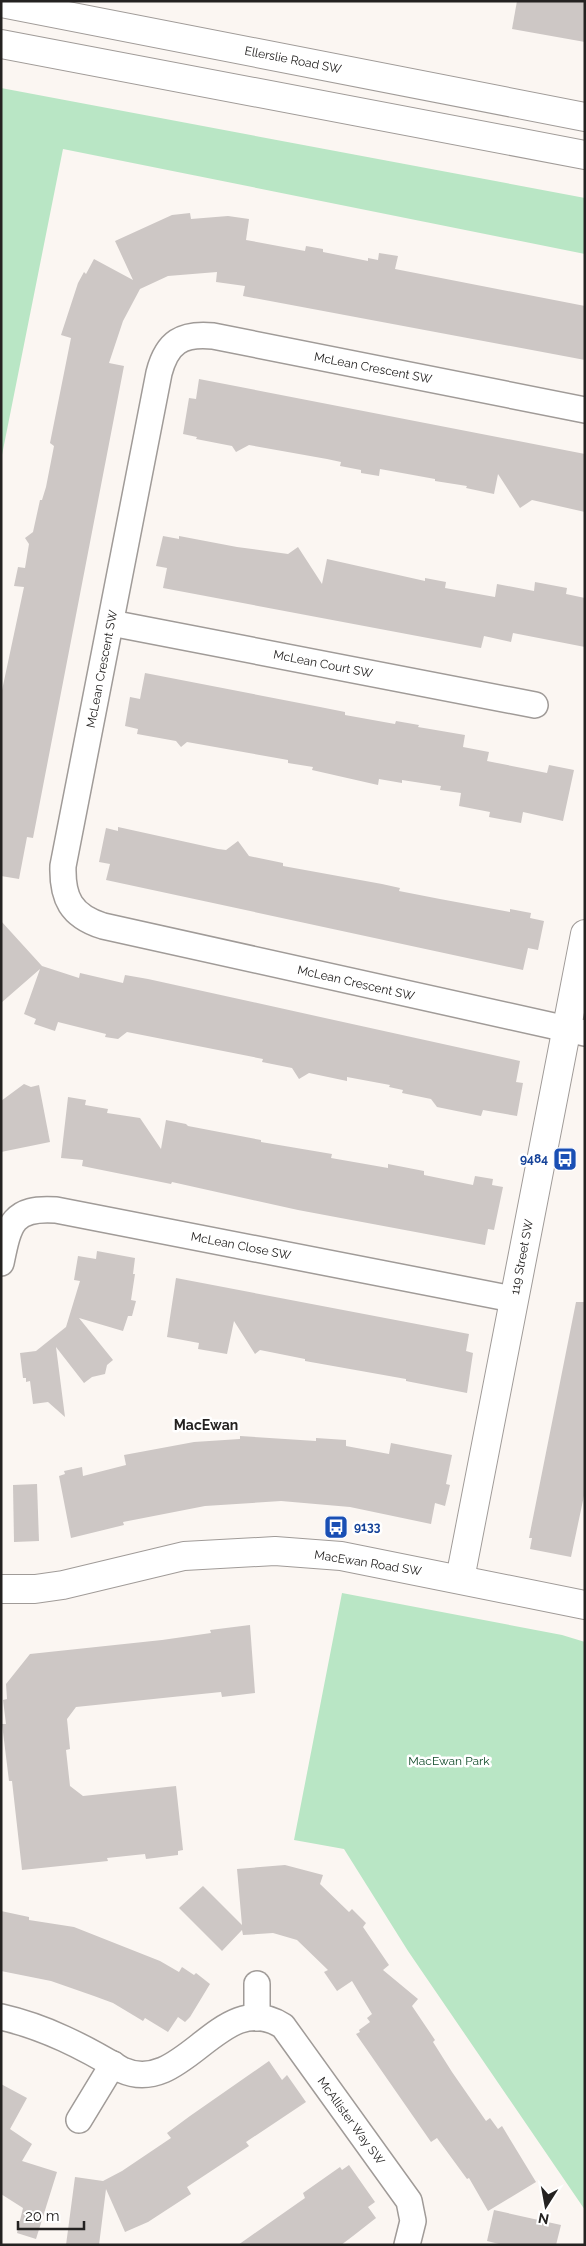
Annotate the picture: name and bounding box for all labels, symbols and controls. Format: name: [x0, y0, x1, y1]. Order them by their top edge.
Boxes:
street label: Ellerslie Road SW: [243, 44, 343, 76]
street label: McLean Crescent SW: [313, 350, 434, 386]
street label: McLean Crescent SW: [84, 608, 120, 729]
street label: McLean Court SW: [272, 647, 374, 681]
street label: McLean Crescent SW: [296, 963, 416, 1003]
bus stop icon: 9484: [552, 1146, 578, 1172]
place label: 9484: [520, 1152, 548, 1166]
street label: 119 Street SW: [508, 1218, 536, 1296]
street label: McLean Close SW: [190, 1229, 293, 1263]
district label: MacEwan: [174, 1417, 238, 1433]
bus stop icon: 9133: [323, 1514, 349, 1540]
place label: 9133: [354, 1520, 381, 1534]
street label: MacEwan Road SW: [313, 1548, 423, 1578]
park label: MacEwan Park: [408, 1754, 490, 1768]
street label: McAllister Way SW: [315, 2075, 388, 2168]
north arrow: [521, 2181, 571, 2231]
scale bar: [18, 2198, 84, 2230]
text: 20 m: [25, 2207, 60, 2225]
text: N: [537, 2210, 550, 2228]

